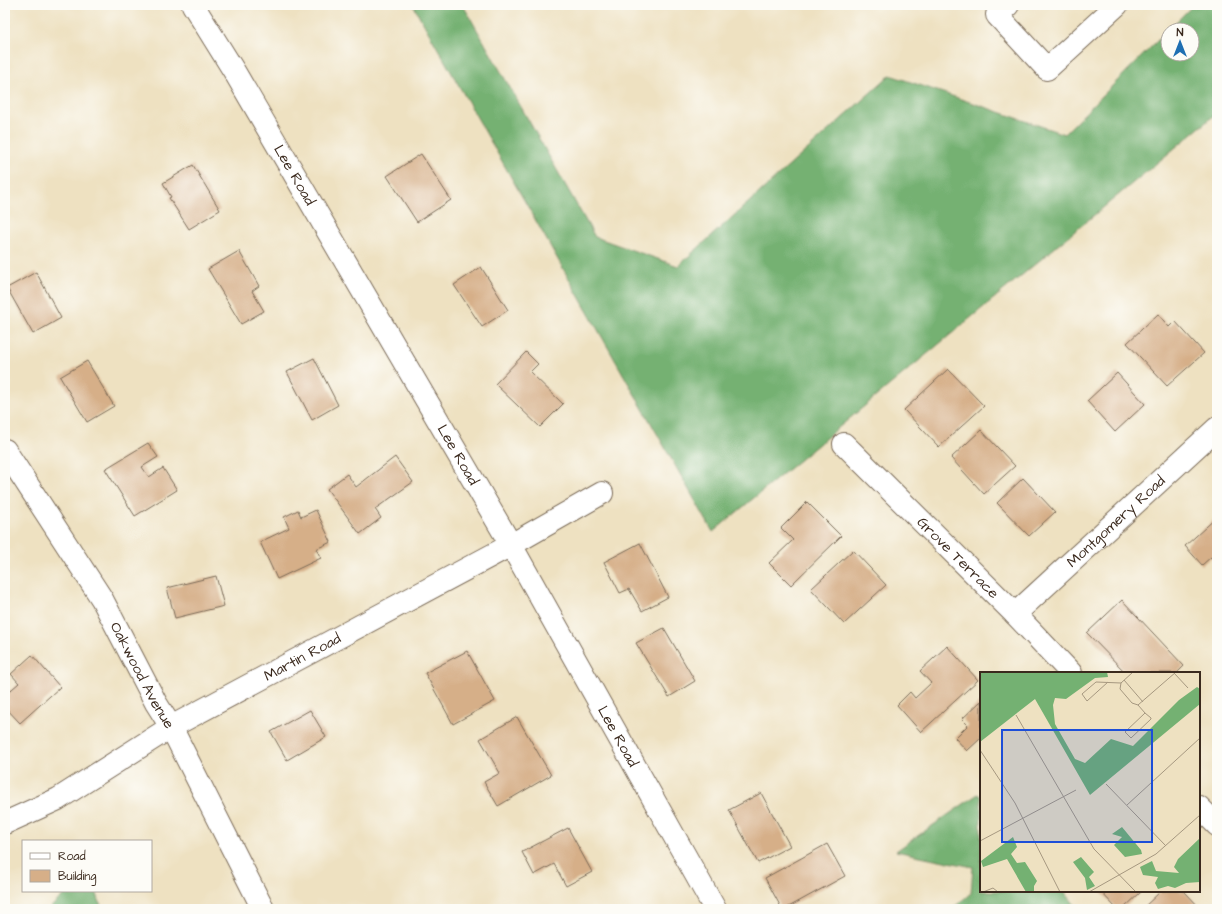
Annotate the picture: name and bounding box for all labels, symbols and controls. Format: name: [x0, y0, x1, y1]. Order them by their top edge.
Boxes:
north arrow: [1160, 22, 1200, 62]
text: N: [1177, 25, 1184, 40]
street label: Lee Road: [269, 141, 321, 209]
street label: Lee Road: [432, 420, 484, 489]
street label: Montgomery Road: [1062, 470, 1170, 572]
street label: Grove Terrace: [912, 512, 1004, 603]
street label: Oakwood Avenue: [105, 618, 180, 733]
street label: Martin Road: [260, 627, 345, 686]
inset map: [980, 672, 1200, 892]
street label: Lee Road: [593, 702, 644, 771]
legend: [22, 840, 152, 892]
text: Road: [58, 848, 86, 865]
text: Building: [58, 868, 96, 886]

